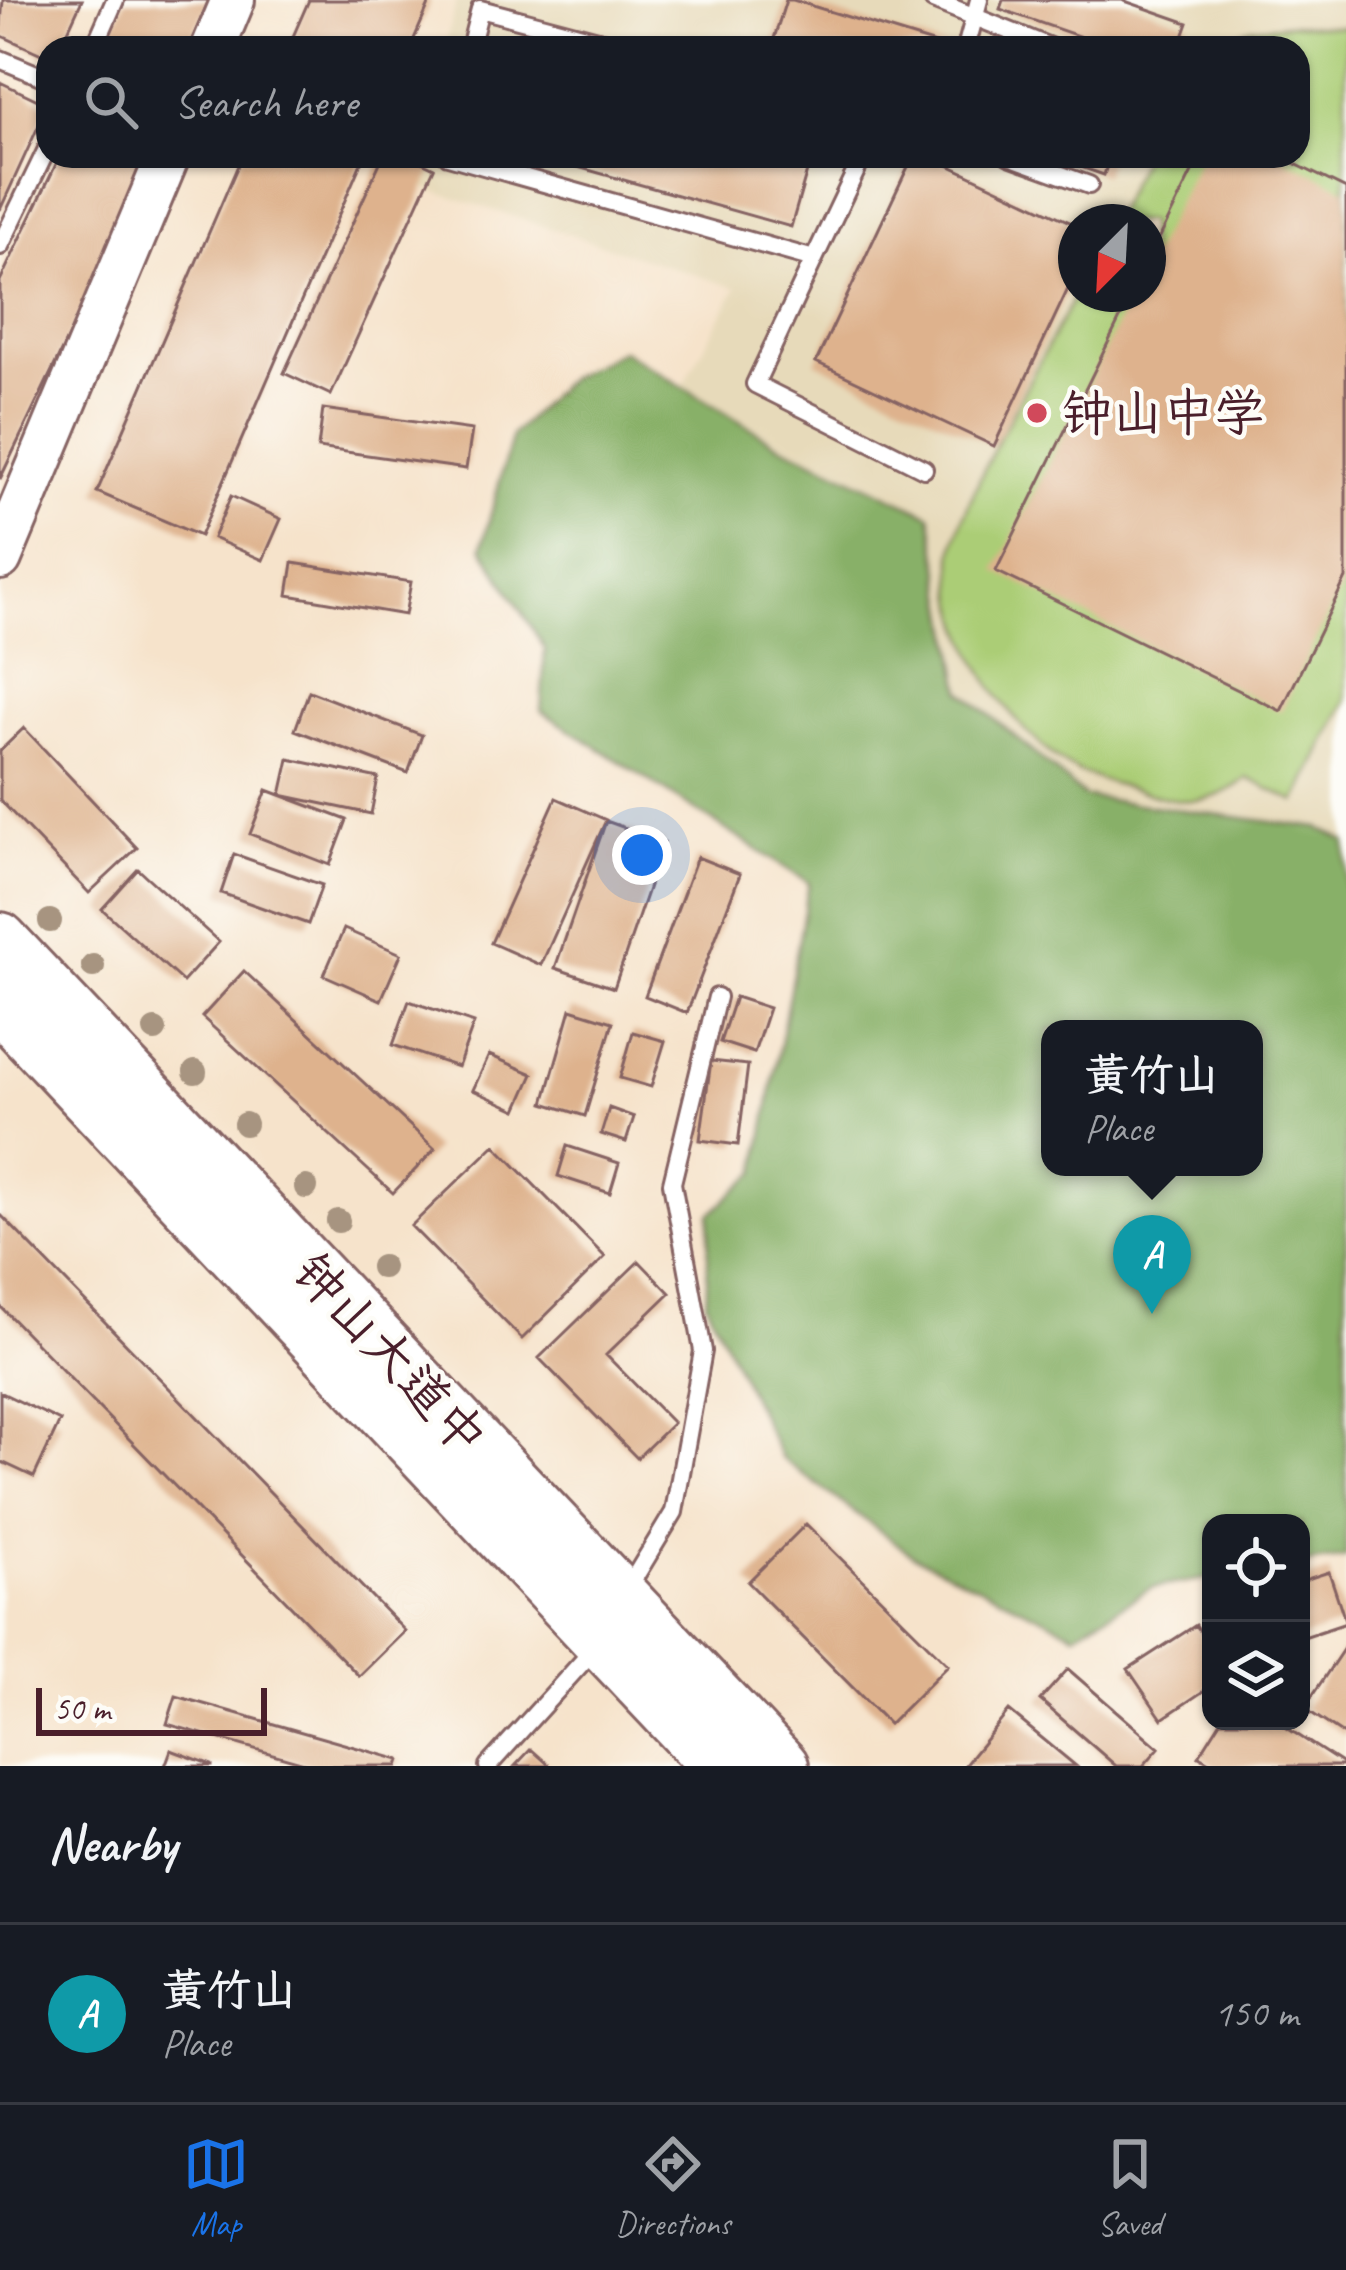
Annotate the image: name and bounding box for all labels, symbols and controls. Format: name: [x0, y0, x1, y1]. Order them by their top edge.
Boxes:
search box: [36, 36, 1310, 168]
icon: search: [78, 69, 144, 135]
text: Search here: [174, 74, 357, 131]
north arrow: [1058, 204, 1166, 312]
place label: 钟山中学: [1061, 381, 1265, 445]
marker: 钟山中学: [1024, 400, 1050, 426]
your location: [612, 825, 672, 885]
popup: [1041, 1020, 1263, 1176]
text: 黄竹山: [1084, 1047, 1220, 1104]
text: Place: [1084, 1104, 1153, 1153]
pin: A: [1113, 1215, 1191, 1314]
street label: 钟山大道中: [280, 1239, 500, 1469]
map controls: [1202, 1514, 1310, 1730]
button: locate: [1202, 1514, 1310, 1622]
button: layers: [1202, 1622, 1310, 1730]
scale bar: [36, 1682, 267, 1735]
text: 50 m: [54, 1688, 110, 1730]
text: Nearby: [48, 1812, 176, 1876]
text: 黄竹山: [162, 1962, 297, 2019]
text: A: [77, 1989, 97, 2038]
text: 150 m: [1214, 1989, 1298, 2038]
text: Place: [162, 2019, 230, 2068]
tab: Map: [183, 2131, 249, 2245]
tab: Directions: [616, 2131, 730, 2245]
tab: Saved: [1097, 2131, 1163, 2245]

